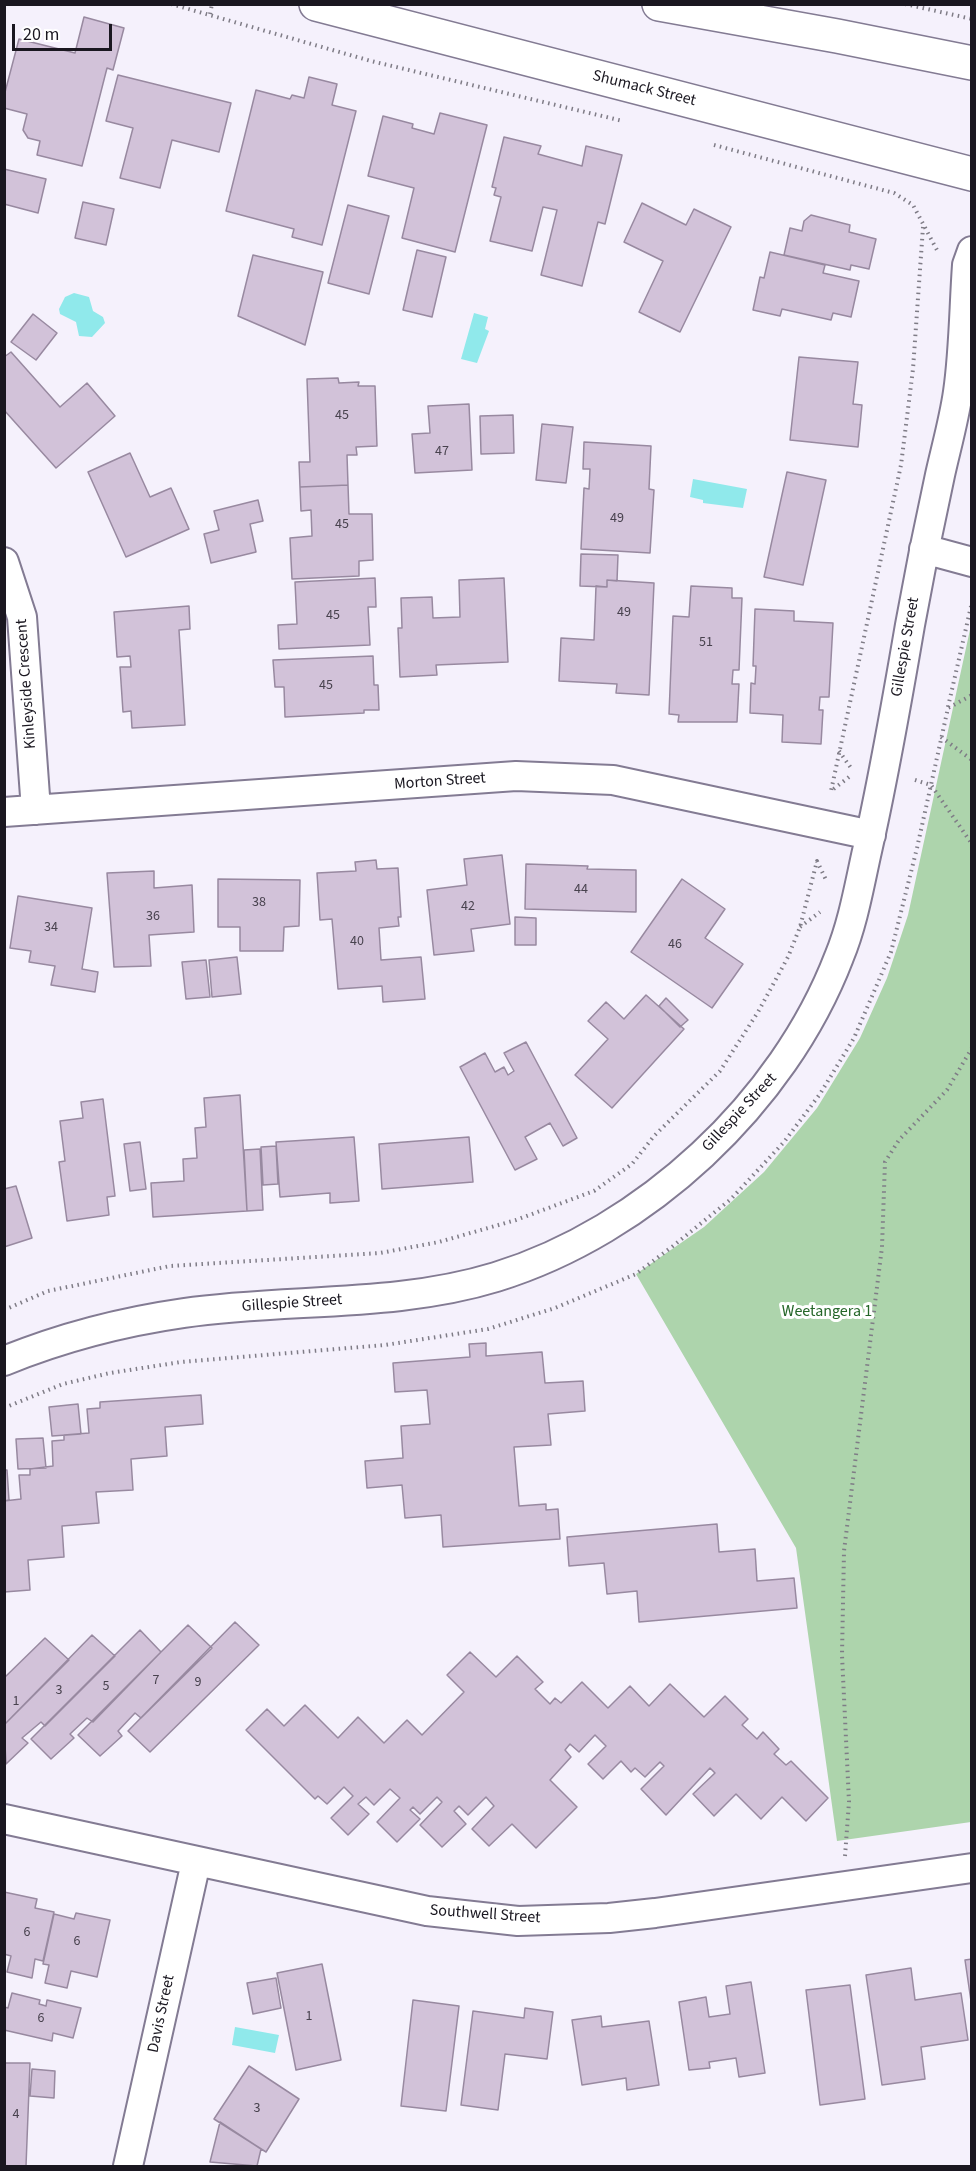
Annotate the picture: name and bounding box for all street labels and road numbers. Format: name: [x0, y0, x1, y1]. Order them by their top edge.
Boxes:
street label: Shumack Street: [590, 67, 698, 111]
street label: Gillespie Street: [888, 596, 924, 698]
street label: Kinleyside Crescent: [13, 618, 41, 750]
street label: Morton Street: [394, 769, 486, 795]
street label: Gillespie Street: [699, 1070, 781, 1156]
street label: Gillespie Street: [241, 1291, 343, 1317]
street label: Southwell Street: [429, 1902, 541, 1928]
street label: Davis Street: [144, 1973, 180, 2055]

